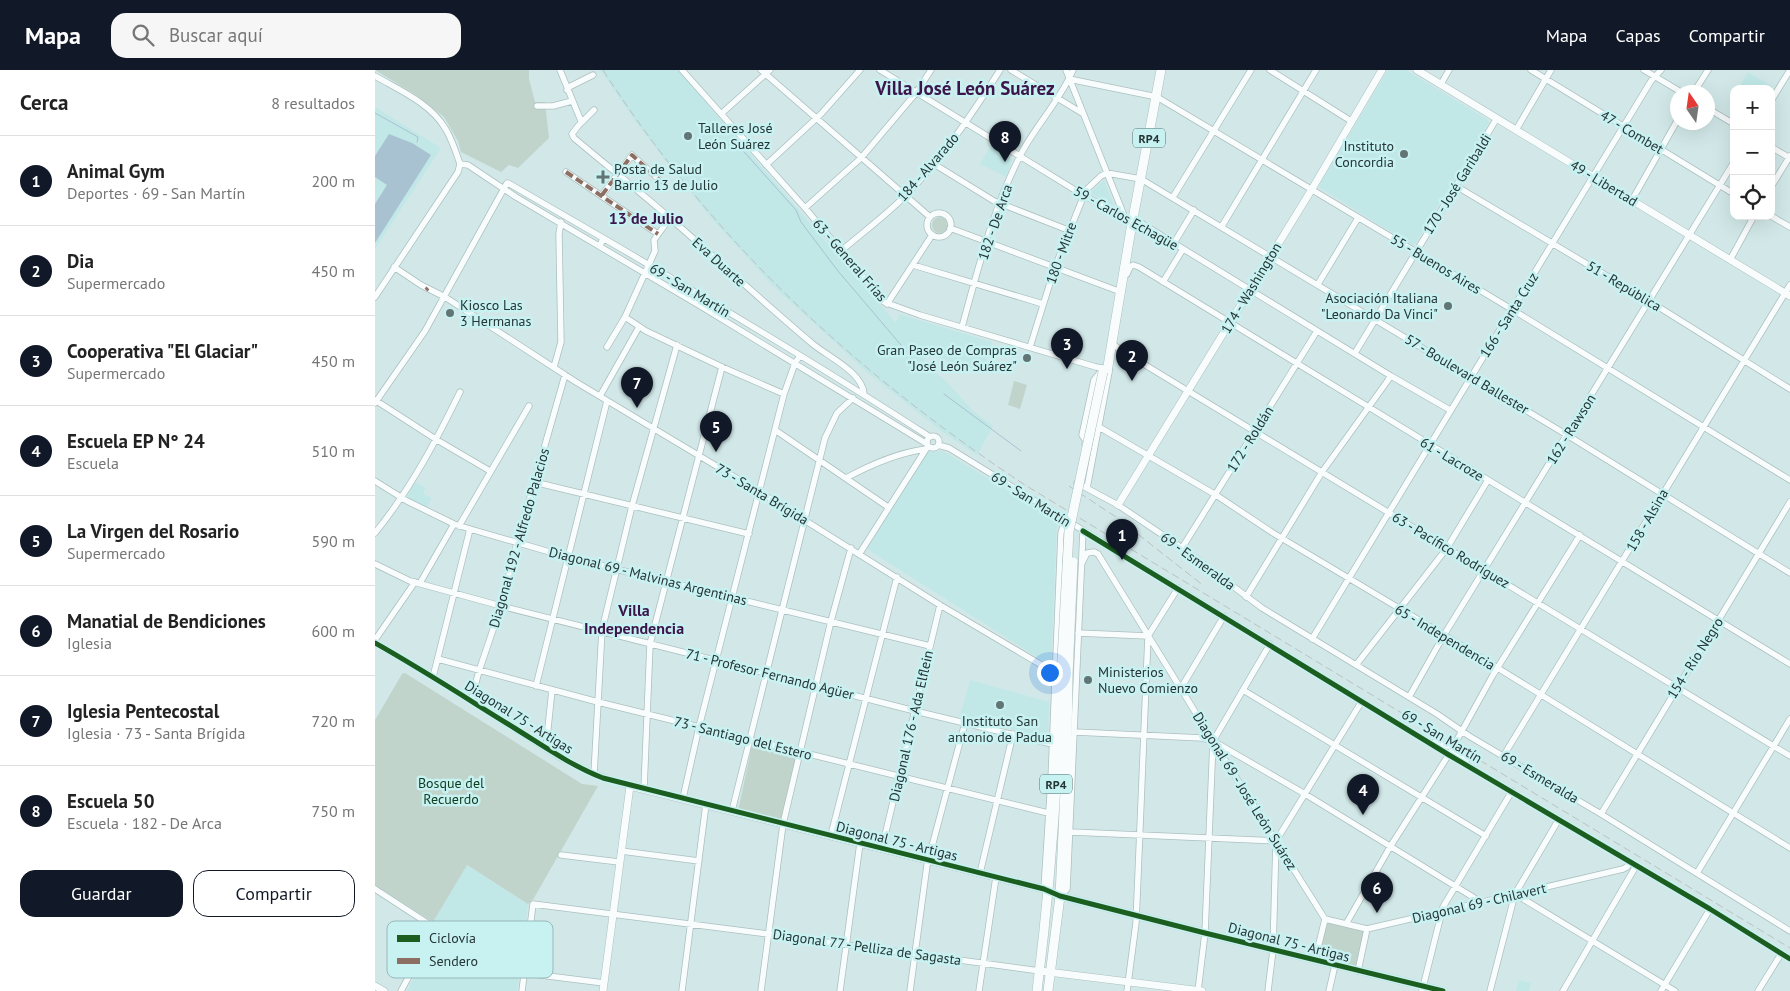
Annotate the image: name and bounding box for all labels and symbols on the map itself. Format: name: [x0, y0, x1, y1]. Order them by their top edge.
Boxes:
district label: Villa José León Suárez: [874, 76, 1055, 100]
north arrow: [1670, 85, 1715, 130]
street label: 47 - Combet: [1597, 106, 1667, 158]
place label: Talleres José León Suárez: [698, 119, 773, 153]
pin: 8: [989, 121, 1021, 162]
road number: RP4: [1133, 128, 1165, 148]
street label: 184 - Alvarado: [893, 129, 963, 205]
marker: Talleres José León Suárez: [682, 130, 694, 142]
street label: 170 - José Garibaldi: [1419, 130, 1495, 238]
place label: Instituto Concordia: [1335, 137, 1394, 171]
marker: Instituto Concordia: [1398, 148, 1410, 160]
street label: 49 - Libertad: [1567, 156, 1641, 210]
place label: Posta de Salud Barrio 13 de Julio: [614, 160, 718, 194]
marker: Posta de Salud Barrio 13 de Julio: [596, 170, 610, 184]
street label: 182 - De Arca: [974, 182, 1016, 262]
street label: 59 - Carlos Echagüe: [1071, 182, 1181, 254]
district label: 13 de Julio: [609, 208, 684, 228]
street label: 63 - General Frías: [809, 215, 891, 305]
street label: 180 - Mitre: [1041, 220, 1081, 286]
street label: 55 - Buenos Aires: [1387, 230, 1485, 298]
street label: Eva Duarte: [689, 233, 749, 291]
street label: 174 - Washington: [1217, 239, 1285, 337]
street label: 51 - República: [1583, 257, 1665, 315]
street label: 69 - San Martín: [647, 259, 733, 321]
street label: 166 - Santa Cruz: [1476, 269, 1542, 361]
place label: Asociación Italiana "Leonardo Da Vinci": [1321, 289, 1438, 323]
place label: Kiosco Las 3 Hermanas: [460, 296, 532, 330]
marker: Asociación Italiana "Leonardo Da Vinci": [1442, 300, 1454, 312]
marker: Kiosco Las 3 Hermanas: [444, 307, 456, 319]
pin: 3: [1051, 328, 1083, 369]
street label: 57 - Boulevard Ballester: [1402, 330, 1532, 418]
pin: 2: [1116, 340, 1148, 381]
place label: Gran Paseo de Compras "José León Suárez": [877, 341, 1017, 375]
marker: Gran Paseo de Compras "José León Suárez": [1021, 352, 1033, 364]
pin: 7: [621, 367, 653, 408]
street label: 162 - Rawson: [1542, 390, 1600, 468]
street label: 172 - Roldán: [1223, 403, 1277, 475]
pin: 5: [700, 411, 732, 452]
street label: 61 - Lacroze: [1417, 433, 1487, 485]
street label: Diagonal 192 - Alfredo Palacios: [485, 446, 553, 630]
street label: 73 - Santa Brígida: [712, 459, 812, 529]
street label: 69 - San Martín: [988, 467, 1074, 531]
street label: 158 - Alsina: [1622, 485, 1672, 554]
street label: 63 - Pacífico Rodríguez: [1389, 508, 1513, 592]
pin: 1: [1106, 519, 1138, 560]
street label: 69 - Esmeralda: [1157, 528, 1239, 594]
street label: Diagonal 69 - Malvinas Argentinas: [547, 543, 749, 609]
district label: Villa Independencia: [584, 600, 684, 638]
street label: 65 - Independencia: [1392, 600, 1498, 674]
street label: 154 - Río Negro: [1663, 614, 1727, 702]
street label: 71 - Profesor Fernando Agüer: [684, 644, 856, 704]
street label: Diagonal 176 - Ada Elflein: [885, 649, 937, 803]
your location: [1037, 660, 1063, 686]
place label: Ministerios Nuevo Comienzo: [1098, 663, 1198, 697]
marker: Ministerios Nuevo Comienzo: [1082, 674, 1094, 686]
street label: Diagonal 75 - Artigas: [461, 676, 577, 758]
marker: Instituto San antonio de Padua: [994, 699, 1006, 711]
street label: 69 - San Martín: [1399, 705, 1485, 767]
street label: Diagonal 69 - José León Suárez: [1189, 708, 1301, 874]
street label: 73 - Santiago del Estero: [672, 712, 814, 764]
place label: Instituto San antonio de Padua: [948, 712, 1052, 746]
street label: 69 - Esmeralda: [1498, 747, 1582, 807]
park label: Bosque del Recuerdo: [418, 774, 484, 808]
road number: RP4: [1040, 774, 1072, 794]
pin: 4: [1347, 774, 1379, 815]
street label: Diagonal 75 - Artigas: [834, 817, 960, 865]
pin: 6: [1361, 872, 1393, 913]
street label: Diagonal 69 - Chilavert: [1410, 879, 1548, 927]
street label: Diagonal 75 - Artigas: [1226, 918, 1352, 966]
legend: [387, 921, 553, 978]
street label: Diagonal 77 - Pelliza de Sagasta: [772, 925, 962, 969]
text: Ciclovía: [429, 929, 476, 947]
text: Sendero: [429, 952, 478, 970]

